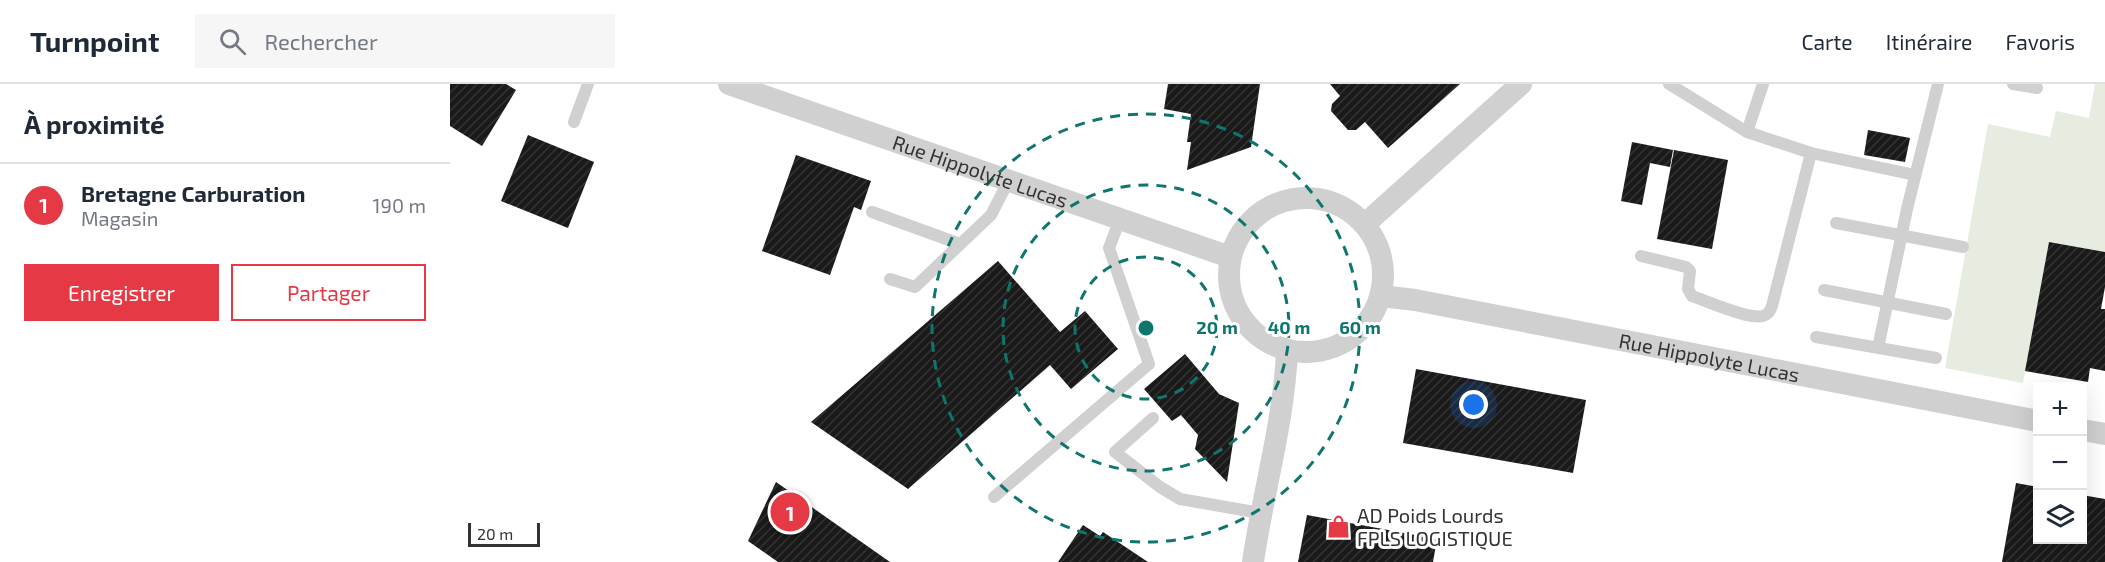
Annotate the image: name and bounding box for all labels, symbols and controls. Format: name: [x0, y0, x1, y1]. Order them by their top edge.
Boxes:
search box: [195, 14, 615, 68]
text: Turnpoint: [30, 24, 159, 58]
icon: search: [216, 25, 249, 58]
text: Rechercher: [264, 28, 378, 54]
text: Carte: [1801, 29, 1853, 54]
text: Itinéraire: [1886, 29, 1972, 54]
text: Favoris: [2005, 29, 2075, 54]
text: À proximité: [24, 108, 165, 139]
street label: Rue Hippolyte Lucas: [890, 130, 1071, 212]
text: Bretagne Carburation: [81, 180, 306, 206]
text: 1: [39, 193, 48, 217]
text: 190 m: [373, 193, 426, 217]
text: Magasin: [81, 206, 158, 230]
button: Enregistrer: [24, 264, 219, 321]
button: Partager: [231, 264, 426, 321]
text: 20 m: [1196, 316, 1238, 338]
text: 40 m: [1268, 316, 1310, 338]
text: 60 m: [1339, 316, 1381, 338]
centre of rings: [1136, 318, 1156, 338]
street label: Rue Hippolyte Lucas: [1617, 328, 1802, 386]
map controls: [2033, 382, 2087, 544]
button: +: [2033, 382, 2087, 436]
your location: [1459, 390, 1488, 419]
button: −: [2033, 436, 2087, 490]
pin: 1: [770, 490, 810, 534]
button: layers: [2033, 490, 2087, 544]
place label: AD Poids Lourds FPLS LOGISTIQUE: [1357, 503, 1513, 550]
shop icon: AD Poids Lourds FPLS LOGISTIQUE: [1326, 514, 1352, 540]
scale bar: [468, 520, 540, 548]
text: 20 m: [477, 524, 513, 543]

